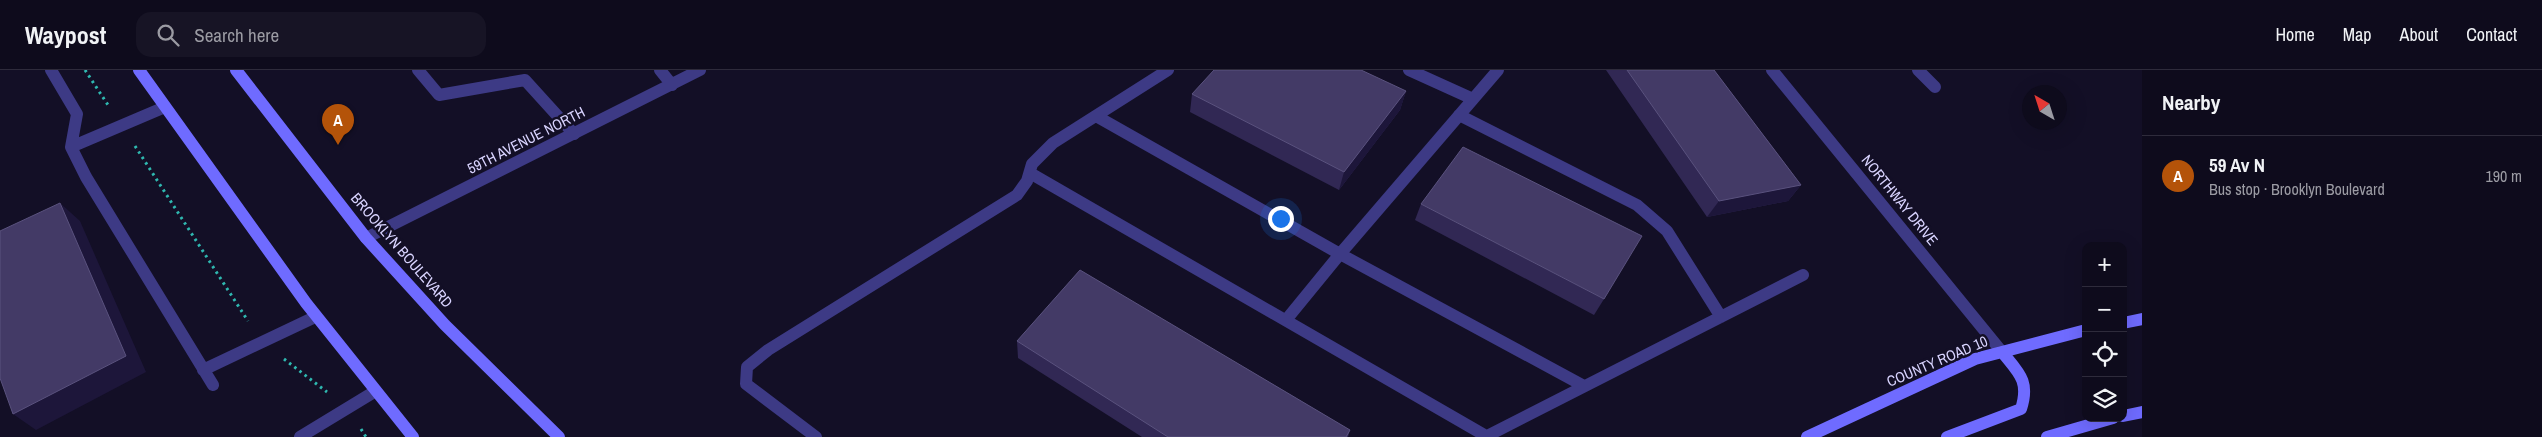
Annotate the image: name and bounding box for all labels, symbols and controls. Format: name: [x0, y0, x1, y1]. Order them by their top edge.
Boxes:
search box: [136, 12, 486, 57]
text: Waypost: [25, 19, 106, 51]
icon: search: [154, 21, 182, 49]
text: Search here: [194, 22, 279, 48]
text: Home: [2275, 22, 2315, 47]
text: Map: [2343, 22, 2372, 47]
text: About: [2400, 22, 2438, 47]
text: Contact: [2466, 22, 2517, 47]
north arrow: [2022, 85, 2067, 130]
text: Nearby: [2162, 88, 2220, 117]
street label: 59TH AVENUE NORTH: [464, 101, 588, 179]
pin: A: [322, 104, 354, 145]
street label: NORTHWAY DRIVE: [1857, 150, 1943, 250]
text: 59 Av N: [2209, 152, 2265, 178]
text: A: [2173, 165, 2183, 187]
text: 190 m: [2486, 165, 2522, 187]
text: Bus stop · Brooklyn Boulevard: [2209, 178, 2385, 200]
street label: BROOKLYN BOULEVARD: [346, 188, 458, 312]
your location: [1268, 206, 1294, 232]
map controls: [2082, 242, 2127, 422]
button: +: [2082, 242, 2127, 287]
button: −: [2082, 287, 2127, 332]
street label: COUNTY ROAD 10: [1883, 330, 1991, 392]
button: locate: [2082, 332, 2127, 377]
button: layers: [2082, 377, 2127, 422]

